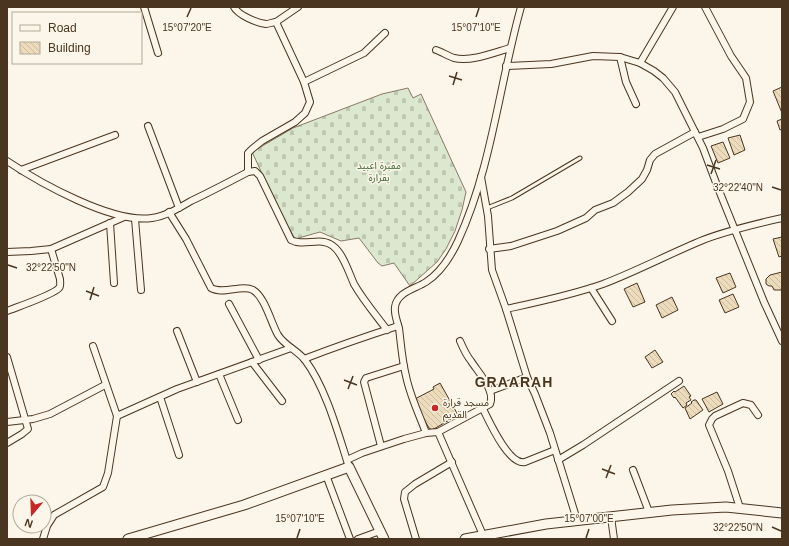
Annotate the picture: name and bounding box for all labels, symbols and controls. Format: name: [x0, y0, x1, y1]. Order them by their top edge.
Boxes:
legend: [12, 12, 142, 64]
text: Road: [48, 21, 77, 35]
text: 15°07'20"E: [162, 22, 212, 33]
text: 15°07'10"E: [451, 22, 501, 33]
text: Building: [48, 41, 91, 55]
park label: مقبرة اعبيد بقرارة: [357, 160, 401, 184]
text: 32°22'40"N: [713, 182, 763, 193]
text: 32°22'50"N: [26, 262, 76, 273]
district label: GRAARAH: [475, 374, 553, 390]
place label: مسجد قرارة القديم: [443, 397, 489, 422]
marker: مسجد قرارة القديم: [430, 403, 440, 413]
north arrow: [12, 494, 52, 534]
text: 15°07'10"E: [275, 513, 325, 524]
text: 15°07'00"E: [564, 513, 614, 524]
text: N: [23, 516, 34, 530]
text: 32°22'50"N: [713, 522, 763, 533]

